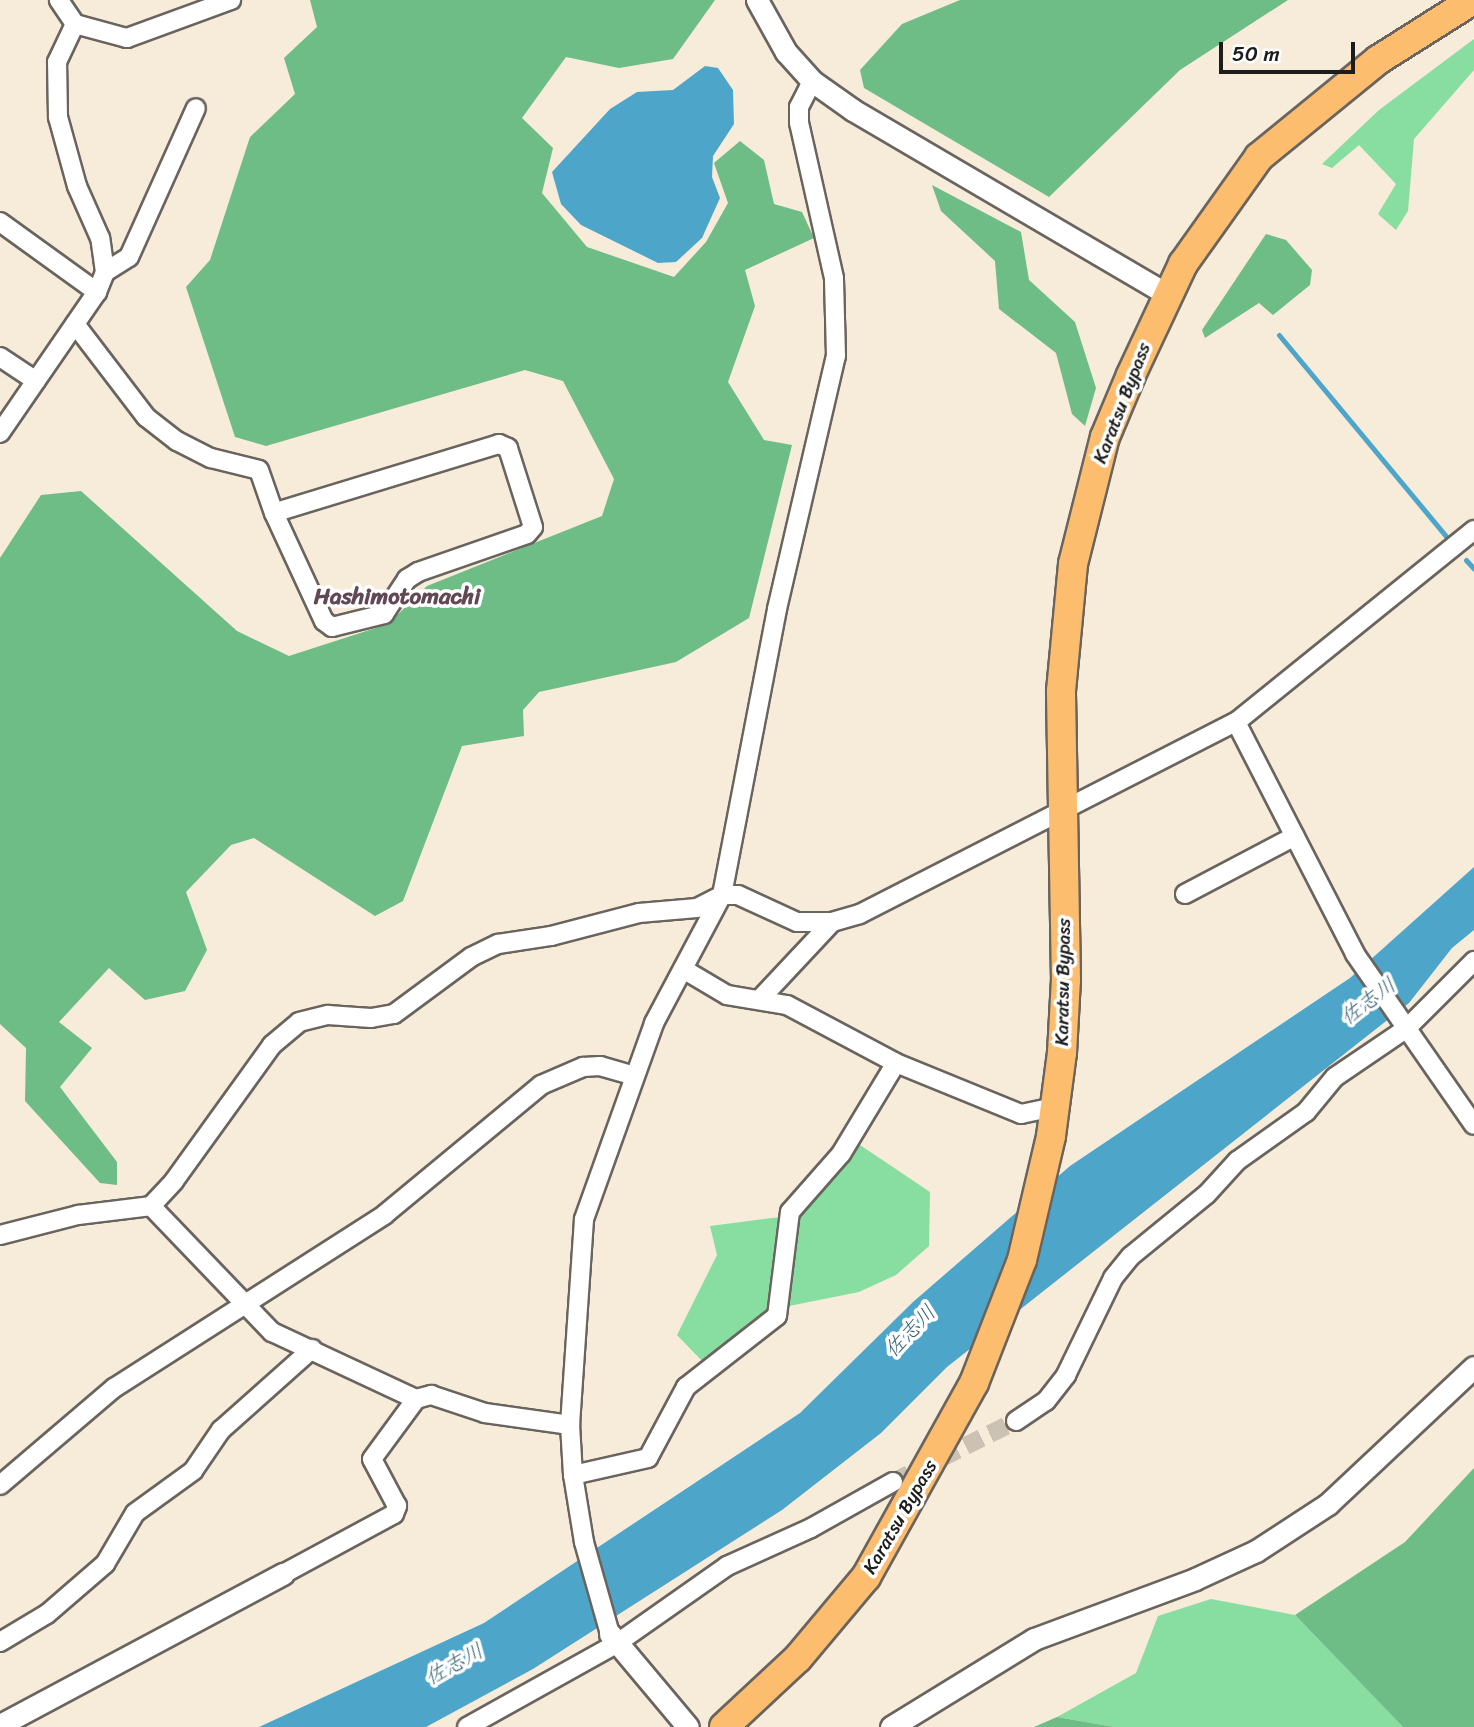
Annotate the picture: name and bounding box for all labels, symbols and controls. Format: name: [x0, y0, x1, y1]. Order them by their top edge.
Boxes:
scale bar: [1222, 28, 1358, 72]
text: 50 m: [1232, 35, 1280, 73]
street label: Karatsu Bypass: [1088, 339, 1156, 467]
district label: Hashimotomachi: [314, 583, 480, 611]
street label: Karatsu Bypass: [1050, 918, 1076, 1046]
water label: 佐志川: [1335, 972, 1401, 1030]
water label: 佐志川: [879, 1300, 941, 1362]
street label: Karatsu Bypass: [858, 1456, 942, 1578]
water label: 佐志川: [420, 1638, 488, 1690]

